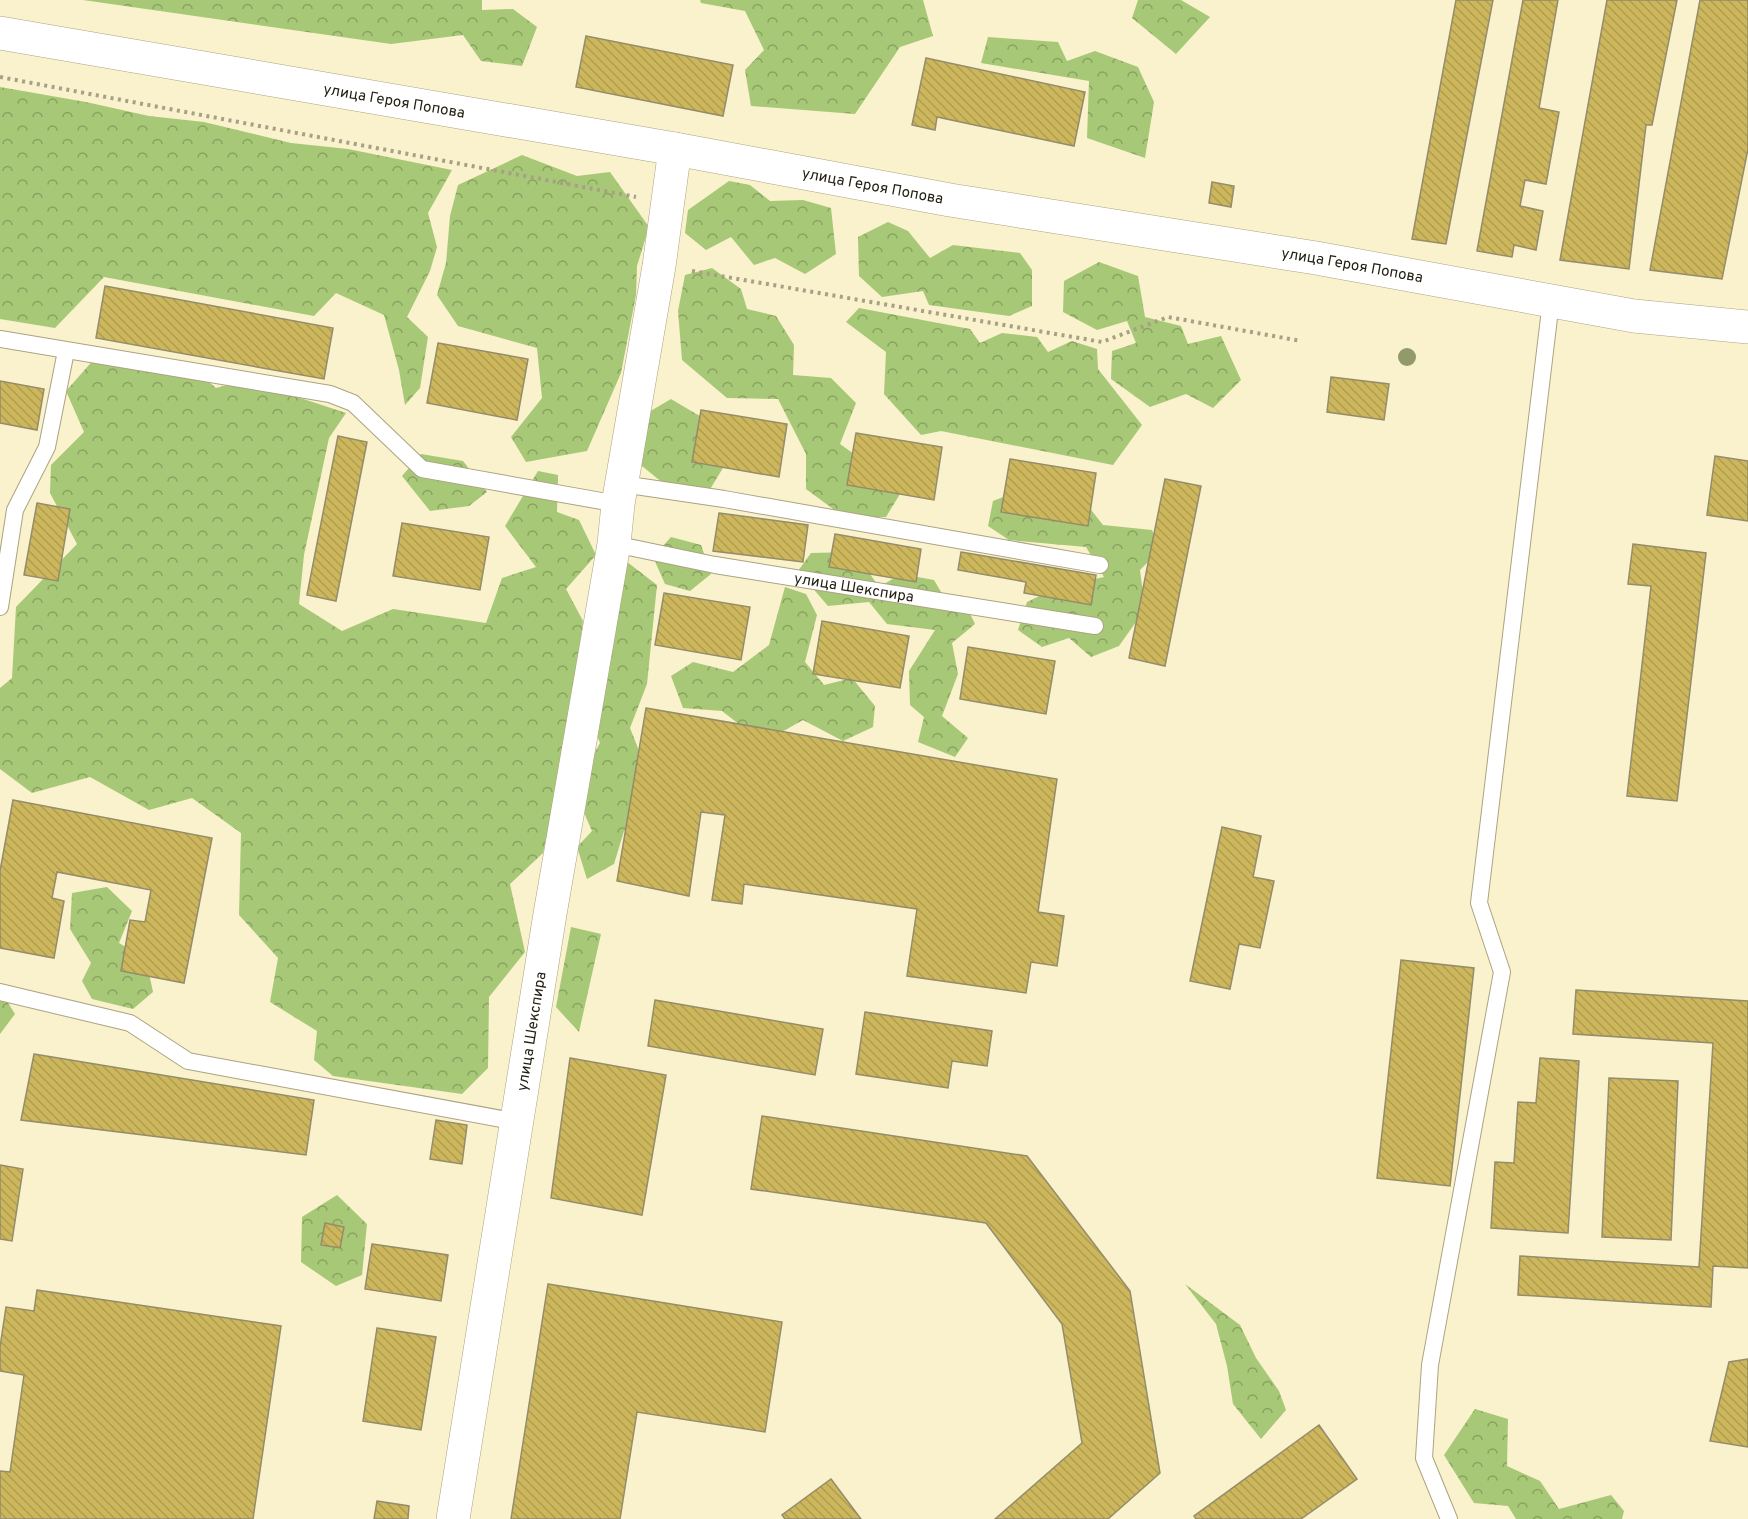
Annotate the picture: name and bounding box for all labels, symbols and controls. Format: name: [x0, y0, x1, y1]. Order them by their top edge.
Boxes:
street label: улица Героя Попова: [322, 81, 466, 124]
street label: улица Героя Попова: [800, 165, 945, 210]
street label: улица Героя Попова: [1280, 245, 1424, 288]
street label: улица Шекспира: [793, 570, 915, 608]
street label: улица Шекспира: [514, 970, 552, 1093]

